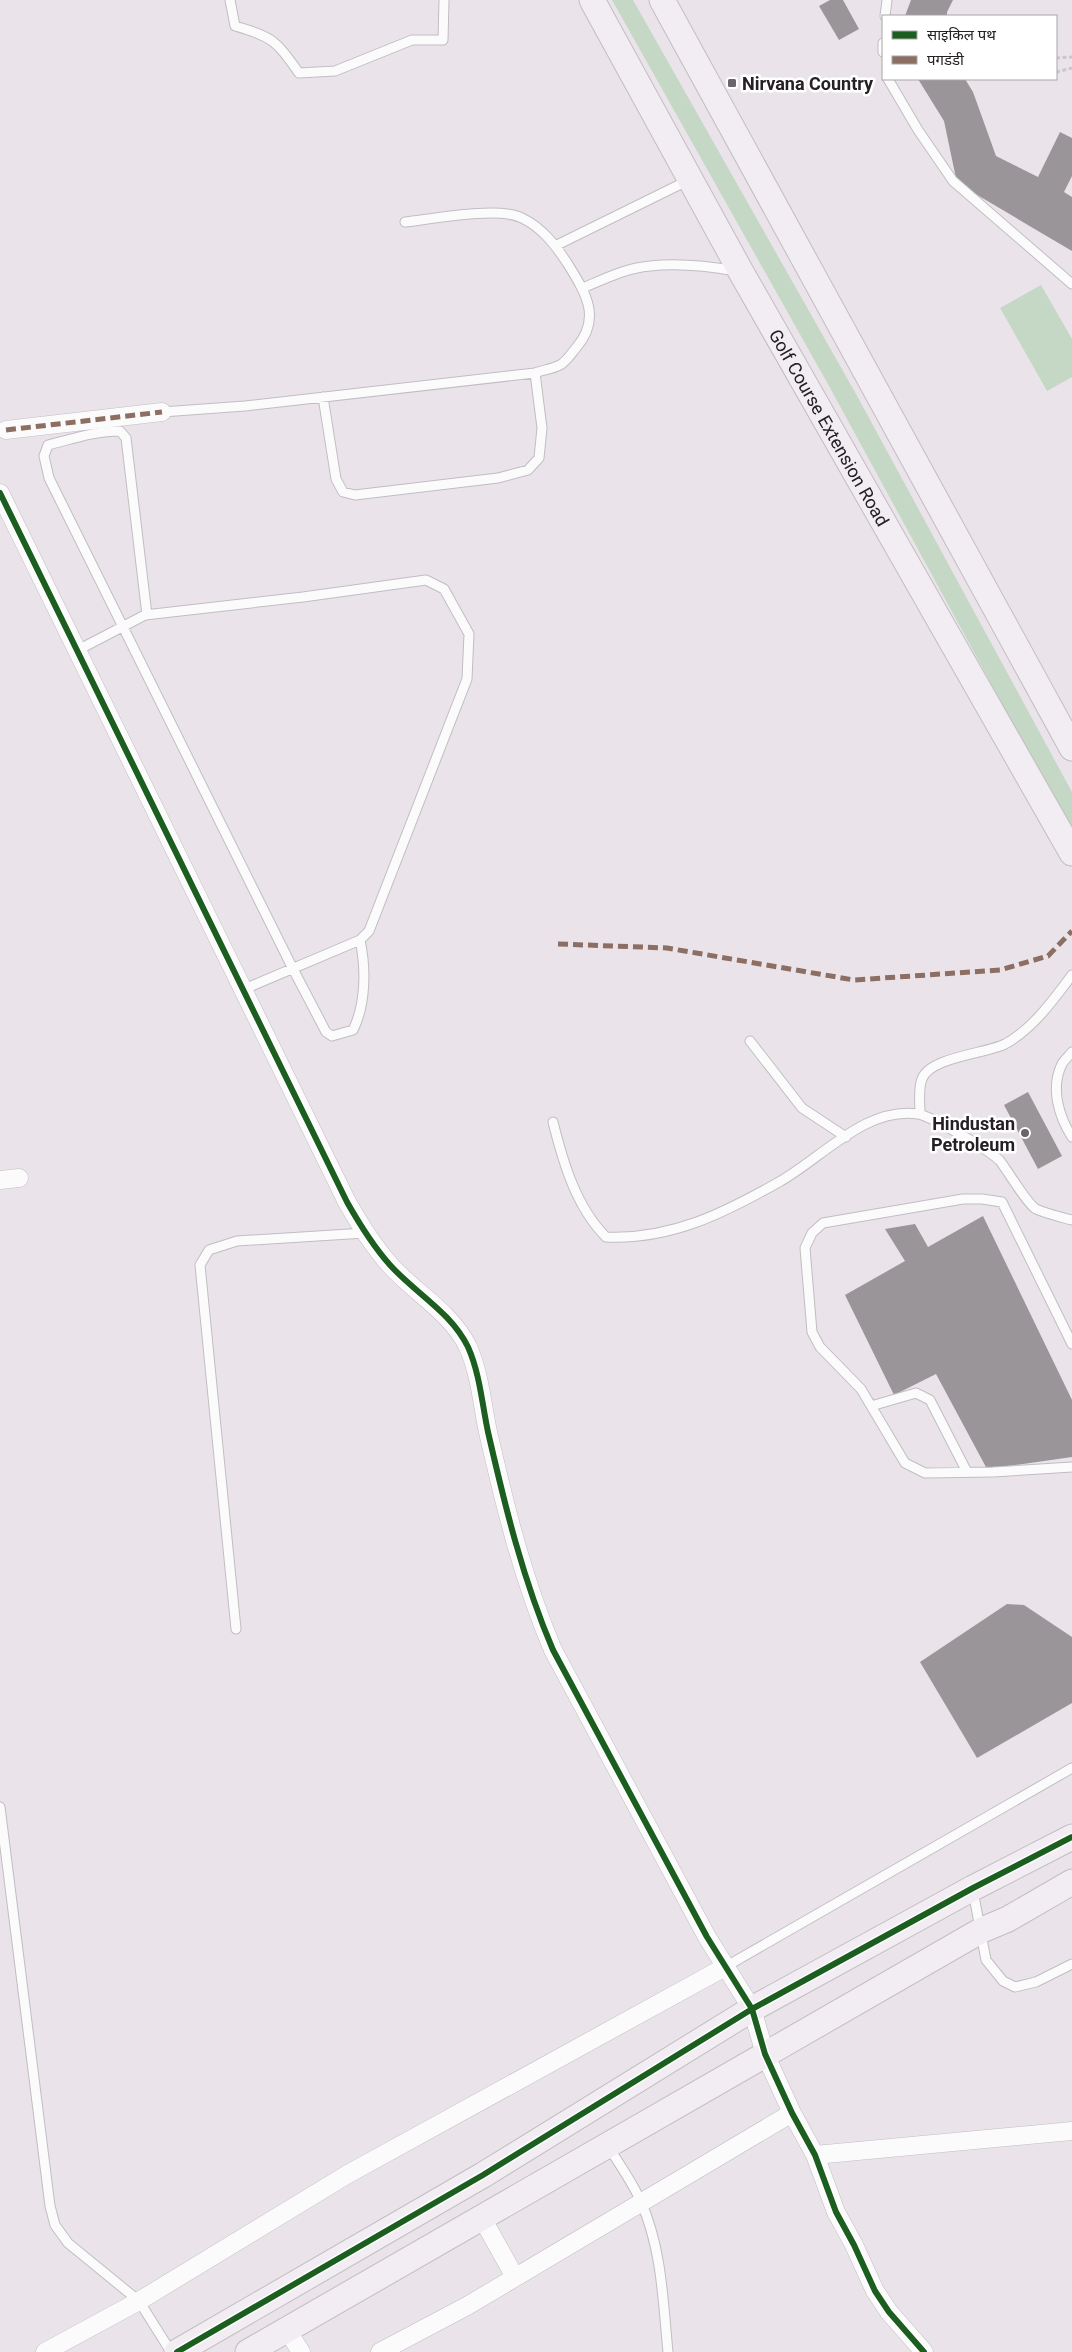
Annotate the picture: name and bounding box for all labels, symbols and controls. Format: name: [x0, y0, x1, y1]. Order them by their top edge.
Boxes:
legend: [882, 15, 1057, 80]
text: साइकिल पथ: [927, 26, 996, 44]
text: पगडंडी: [927, 51, 965, 69]
place label: Nirvana Country: [742, 73, 874, 94]
marker: Nirvana Country: [726, 77, 738, 89]
street label: Golf Course Extension Road: [765, 325, 894, 530]
place label: Hindustan Petroleum: [931, 1113, 1015, 1155]
marker: Hindustan Petroleum: [1019, 1127, 1031, 1139]

